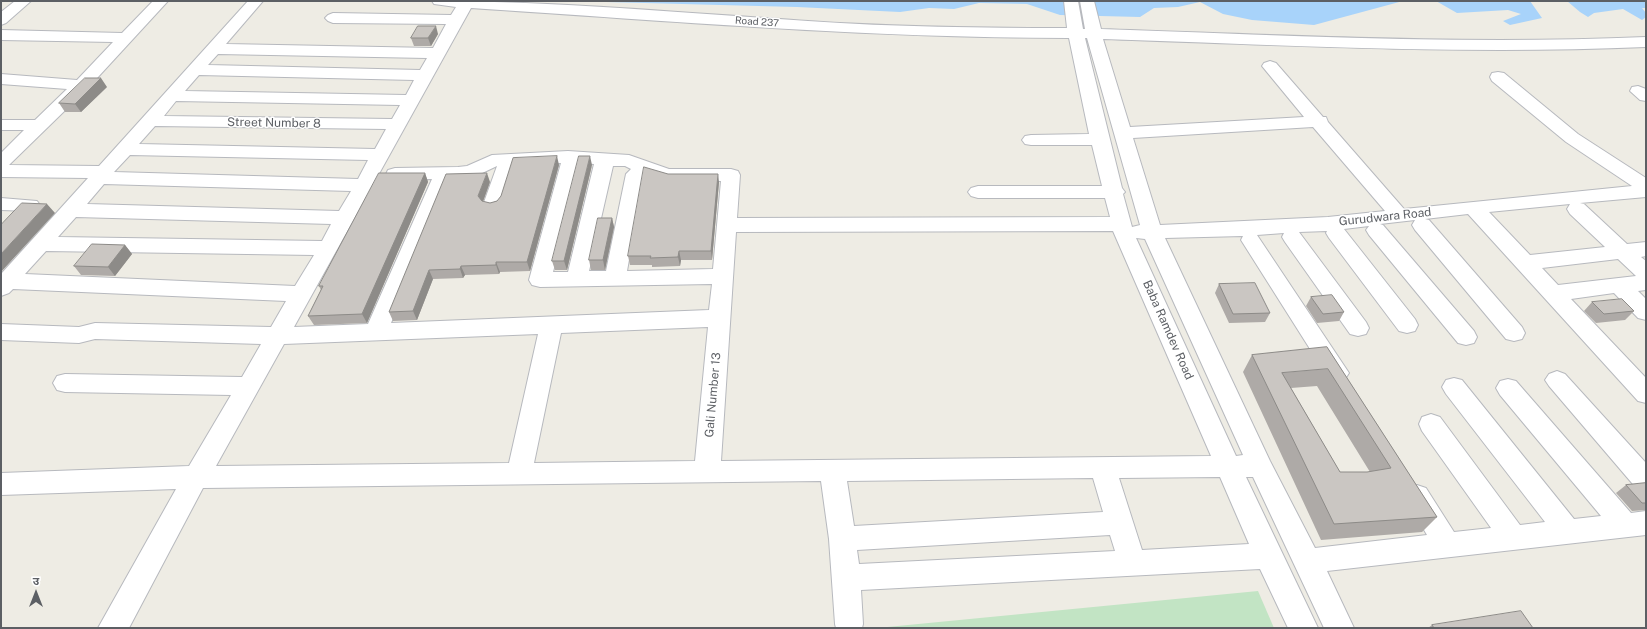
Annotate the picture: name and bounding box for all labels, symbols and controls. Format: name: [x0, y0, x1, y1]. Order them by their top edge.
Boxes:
street label: Road 237: [735, 14, 779, 30]
street label: Street Number 8: [227, 115, 321, 131]
street label: Gurudwara Road: [1338, 205, 1432, 229]
street label: Baba Ramdev Road: [1140, 278, 1196, 382]
street label: Gali Number 13: [702, 352, 724, 438]
north arrow: [16, 573, 56, 613]
text: उ: [33, 575, 39, 587]

